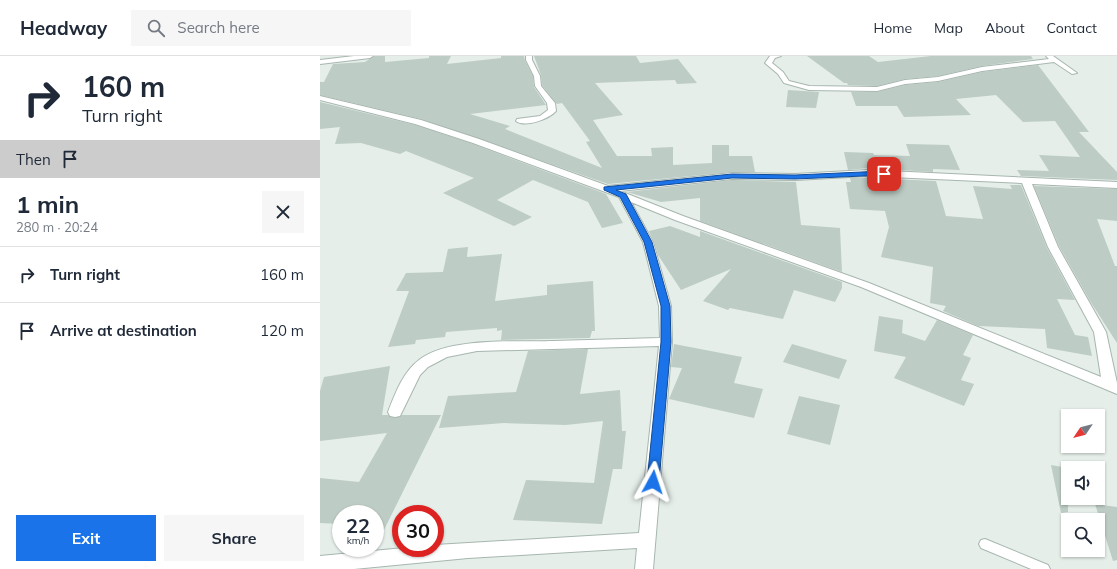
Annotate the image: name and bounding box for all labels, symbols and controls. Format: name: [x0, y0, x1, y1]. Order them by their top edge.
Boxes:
search box: [131, 10, 411, 46]
text: Headway: [20, 16, 107, 40]
icon: search: [145, 17, 167, 39]
text: Search here: [177, 18, 260, 37]
text: Home: [873, 19, 912, 37]
text: Map: [934, 19, 963, 37]
text: About: [985, 19, 1025, 37]
text: Contact: [1047, 19, 1097, 37]
text: 160 m: [82, 69, 165, 104]
icon: right: [16, 72, 68, 124]
text: Turn right: [82, 104, 162, 127]
icon: arrive: [59, 148, 81, 170]
text: Then: [16, 150, 51, 169]
pin: [867, 157, 901, 191]
icon: arrive: [873, 163, 895, 185]
text: 1 min: [16, 189, 79, 219]
button: close: [262, 191, 304, 233]
text: 280 m · 20:24: [16, 219, 98, 235]
icon: right: [16, 264, 38, 286]
text: Turn right: [50, 265, 120, 284]
text: 160 m: [260, 265, 304, 284]
icon: arrive: [16, 320, 38, 342]
text: Arrive at destination: [50, 321, 197, 340]
text: 120 m: [260, 321, 304, 340]
north arrow: [1061, 409, 1105, 453]
map controls: [1061, 409, 1105, 557]
position arrow: [632, 461, 674, 503]
button: sound: [1061, 461, 1105, 505]
speed limit sign: 30: [392, 505, 444, 557]
text: 22: [346, 513, 370, 538]
button: search: [1061, 513, 1105, 557]
button: Exit: [16, 515, 156, 561]
button: Share: [164, 515, 304, 561]
text: km/h: [347, 534, 369, 547]

